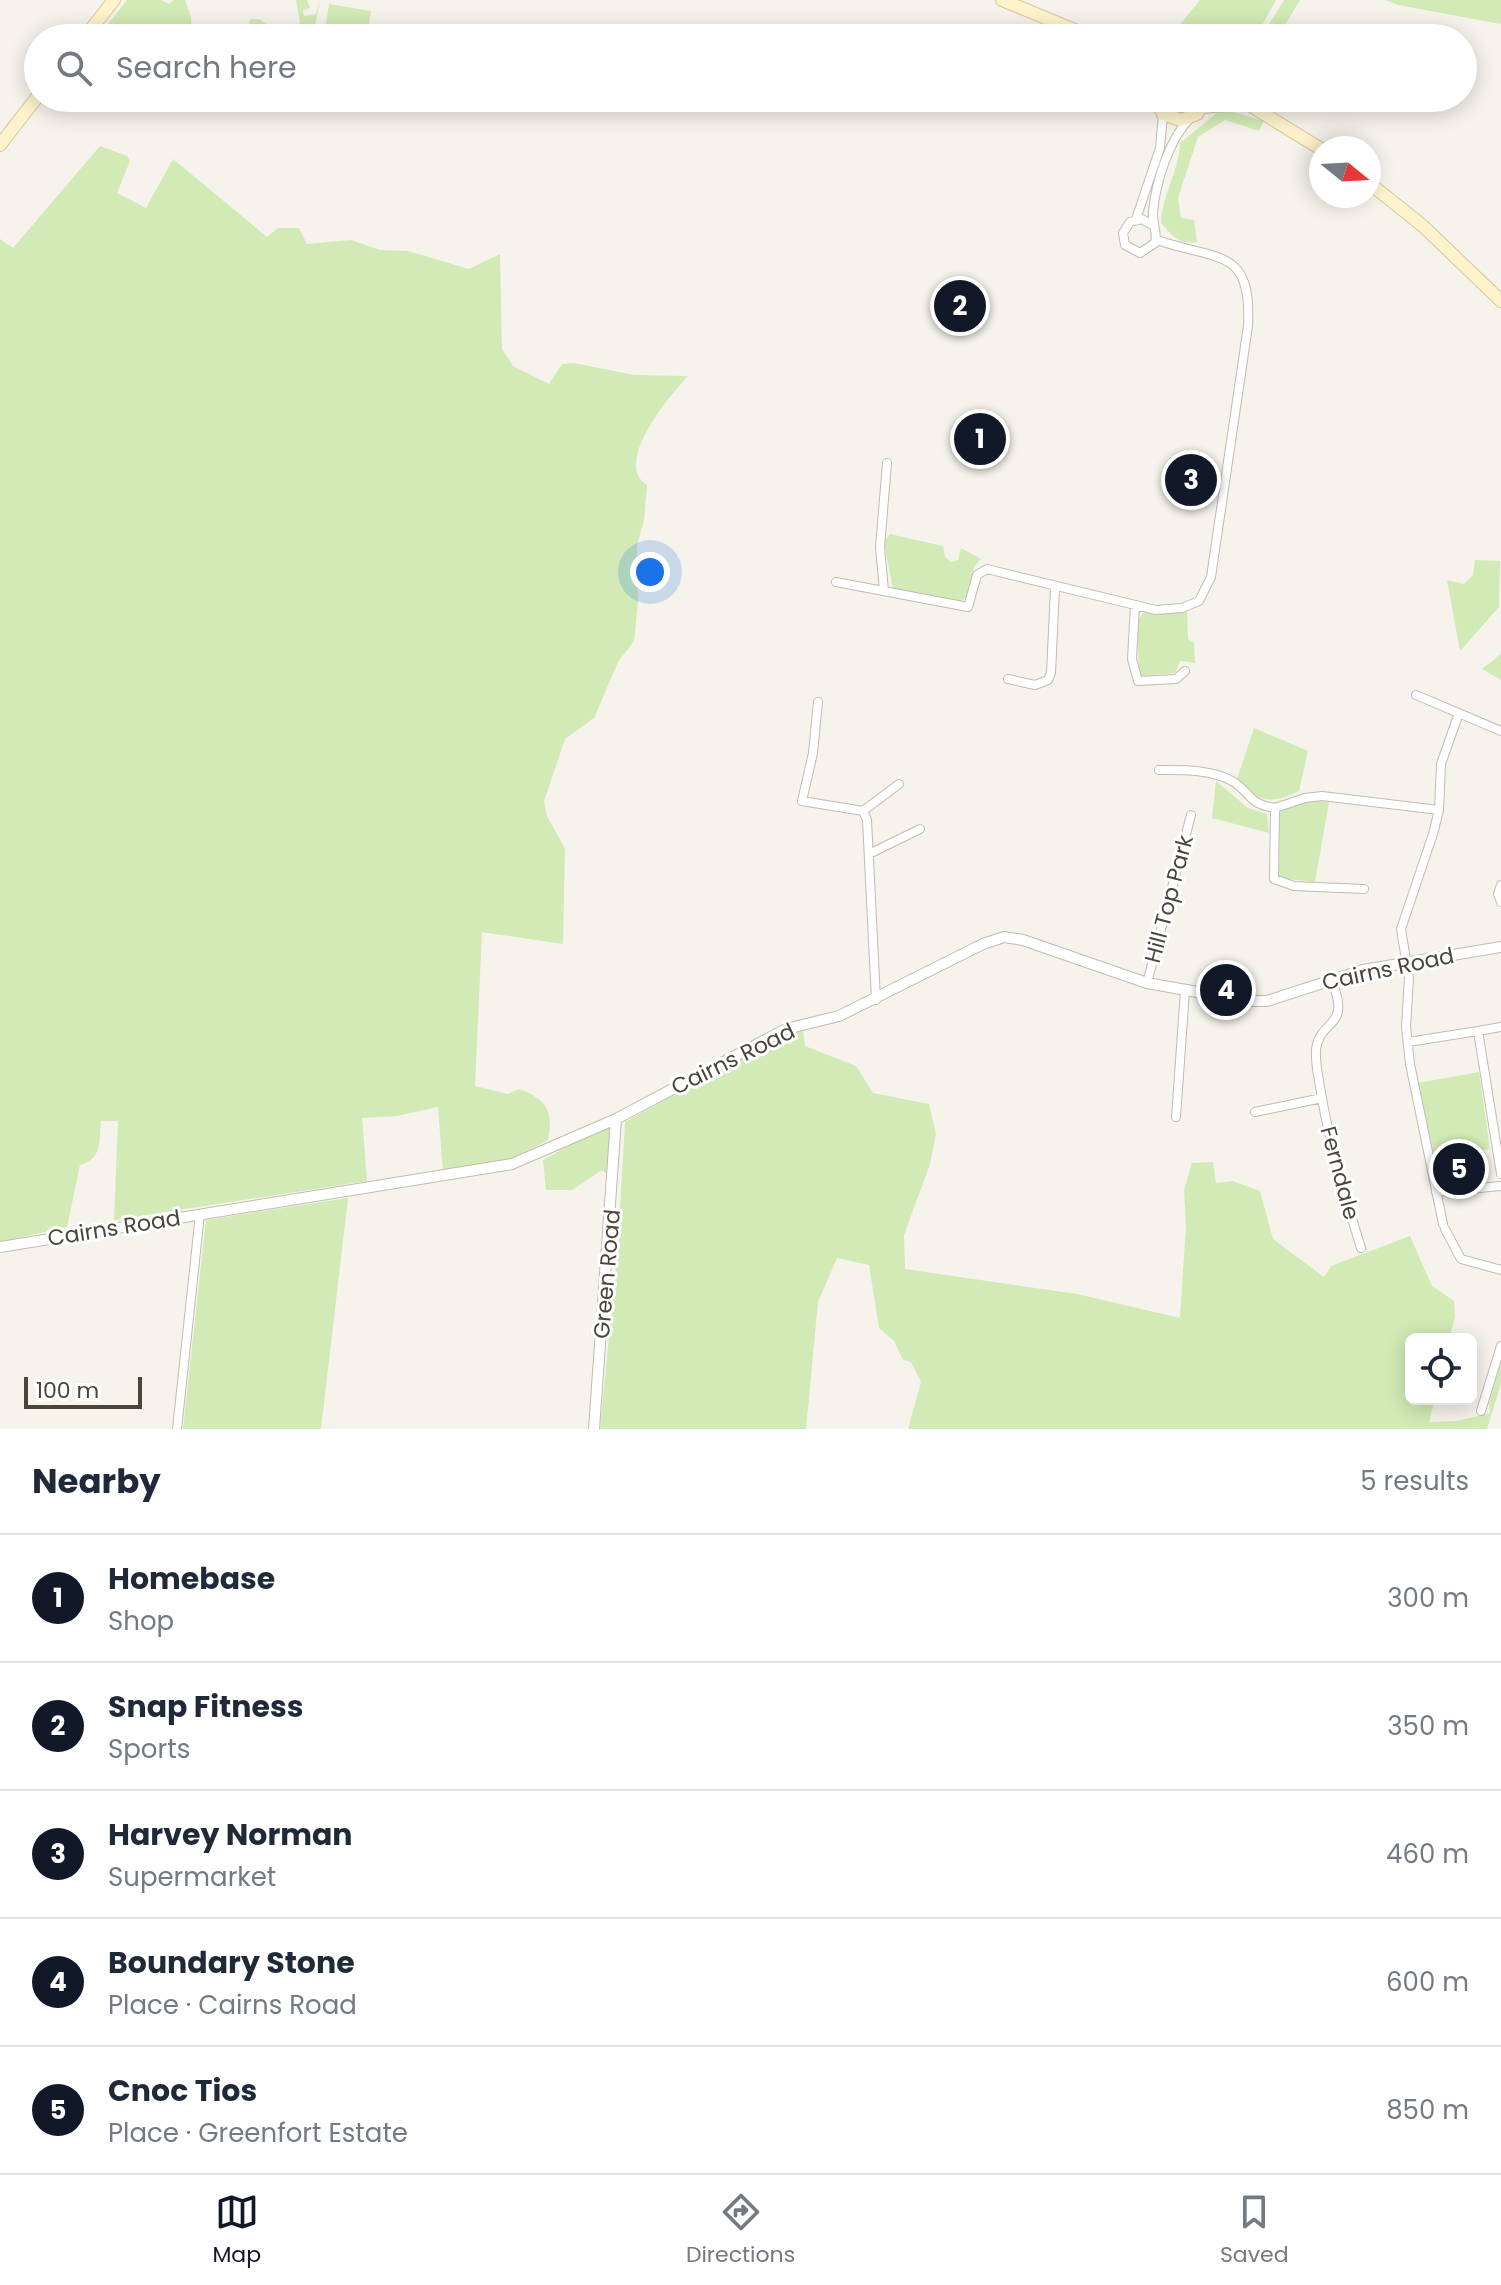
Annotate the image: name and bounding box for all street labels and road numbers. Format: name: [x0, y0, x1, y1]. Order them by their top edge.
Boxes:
street label: Hill Top Park: [1137, 831, 1201, 966]
street label: Cairns Road: [1319, 940, 1457, 998]
street label: Cairns Road: [666, 1016, 800, 1102]
street label: Ferndale: [1313, 1123, 1367, 1223]
street label: Cairns Road: [45, 1202, 183, 1254]
street label: Green Road: [586, 1208, 628, 1340]

